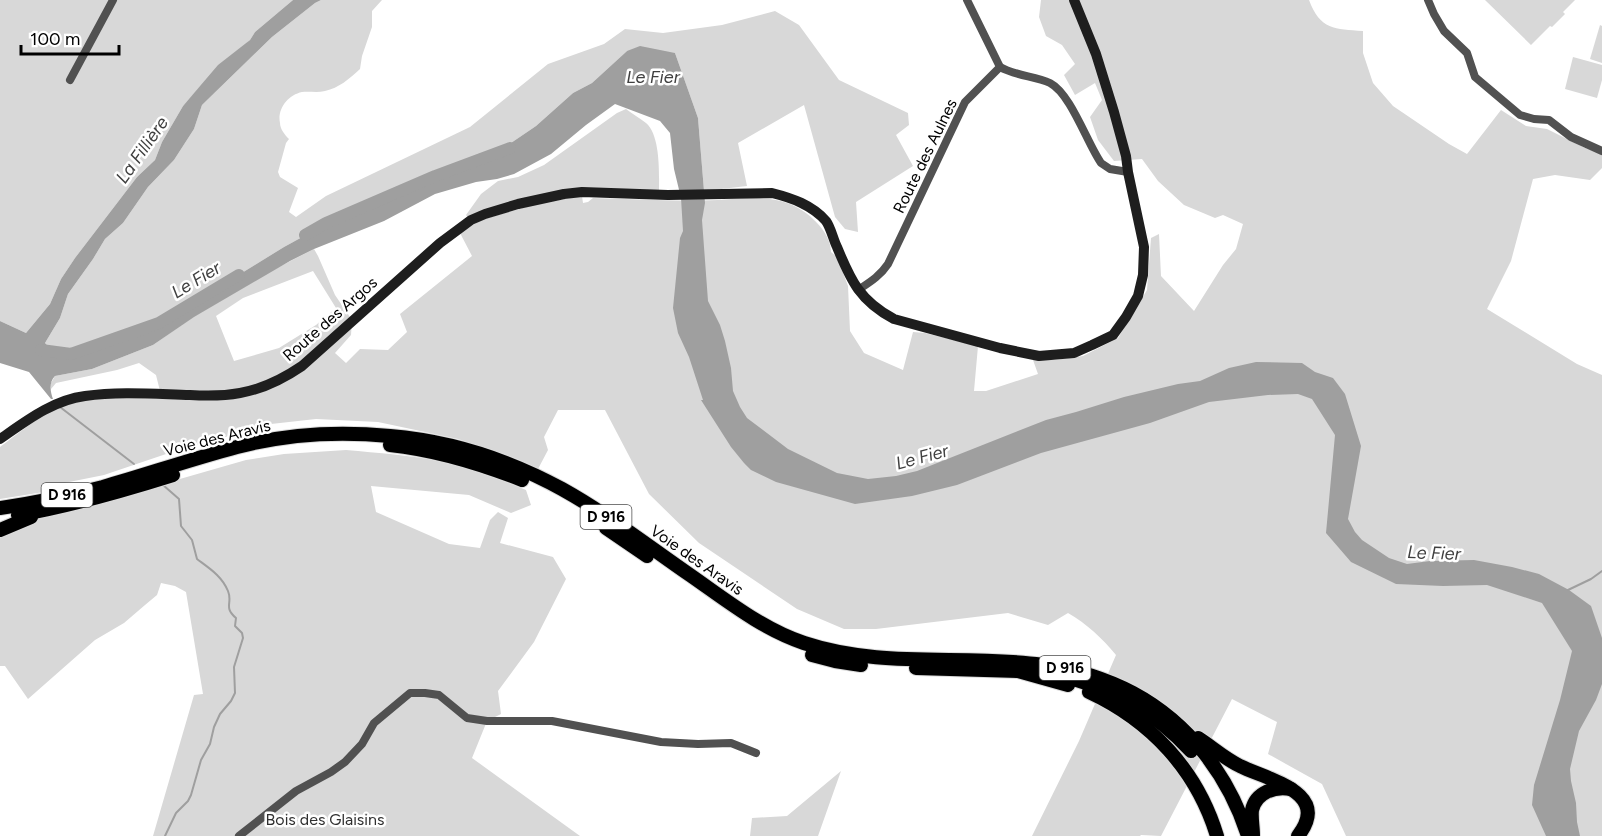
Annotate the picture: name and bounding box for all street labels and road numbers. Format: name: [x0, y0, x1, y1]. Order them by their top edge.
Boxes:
street label: Route des Aulnes: [889, 96, 961, 216]
street label: Route des Argos: [279, 273, 381, 365]
street label: Voie des Aravis: [162, 416, 272, 460]
road number: D 916: [42, 483, 92, 507]
road number: D 916: [580, 505, 632, 529]
street label: Voie des Aravis: [647, 521, 747, 599]
road number: D 916: [1040, 656, 1090, 680]

